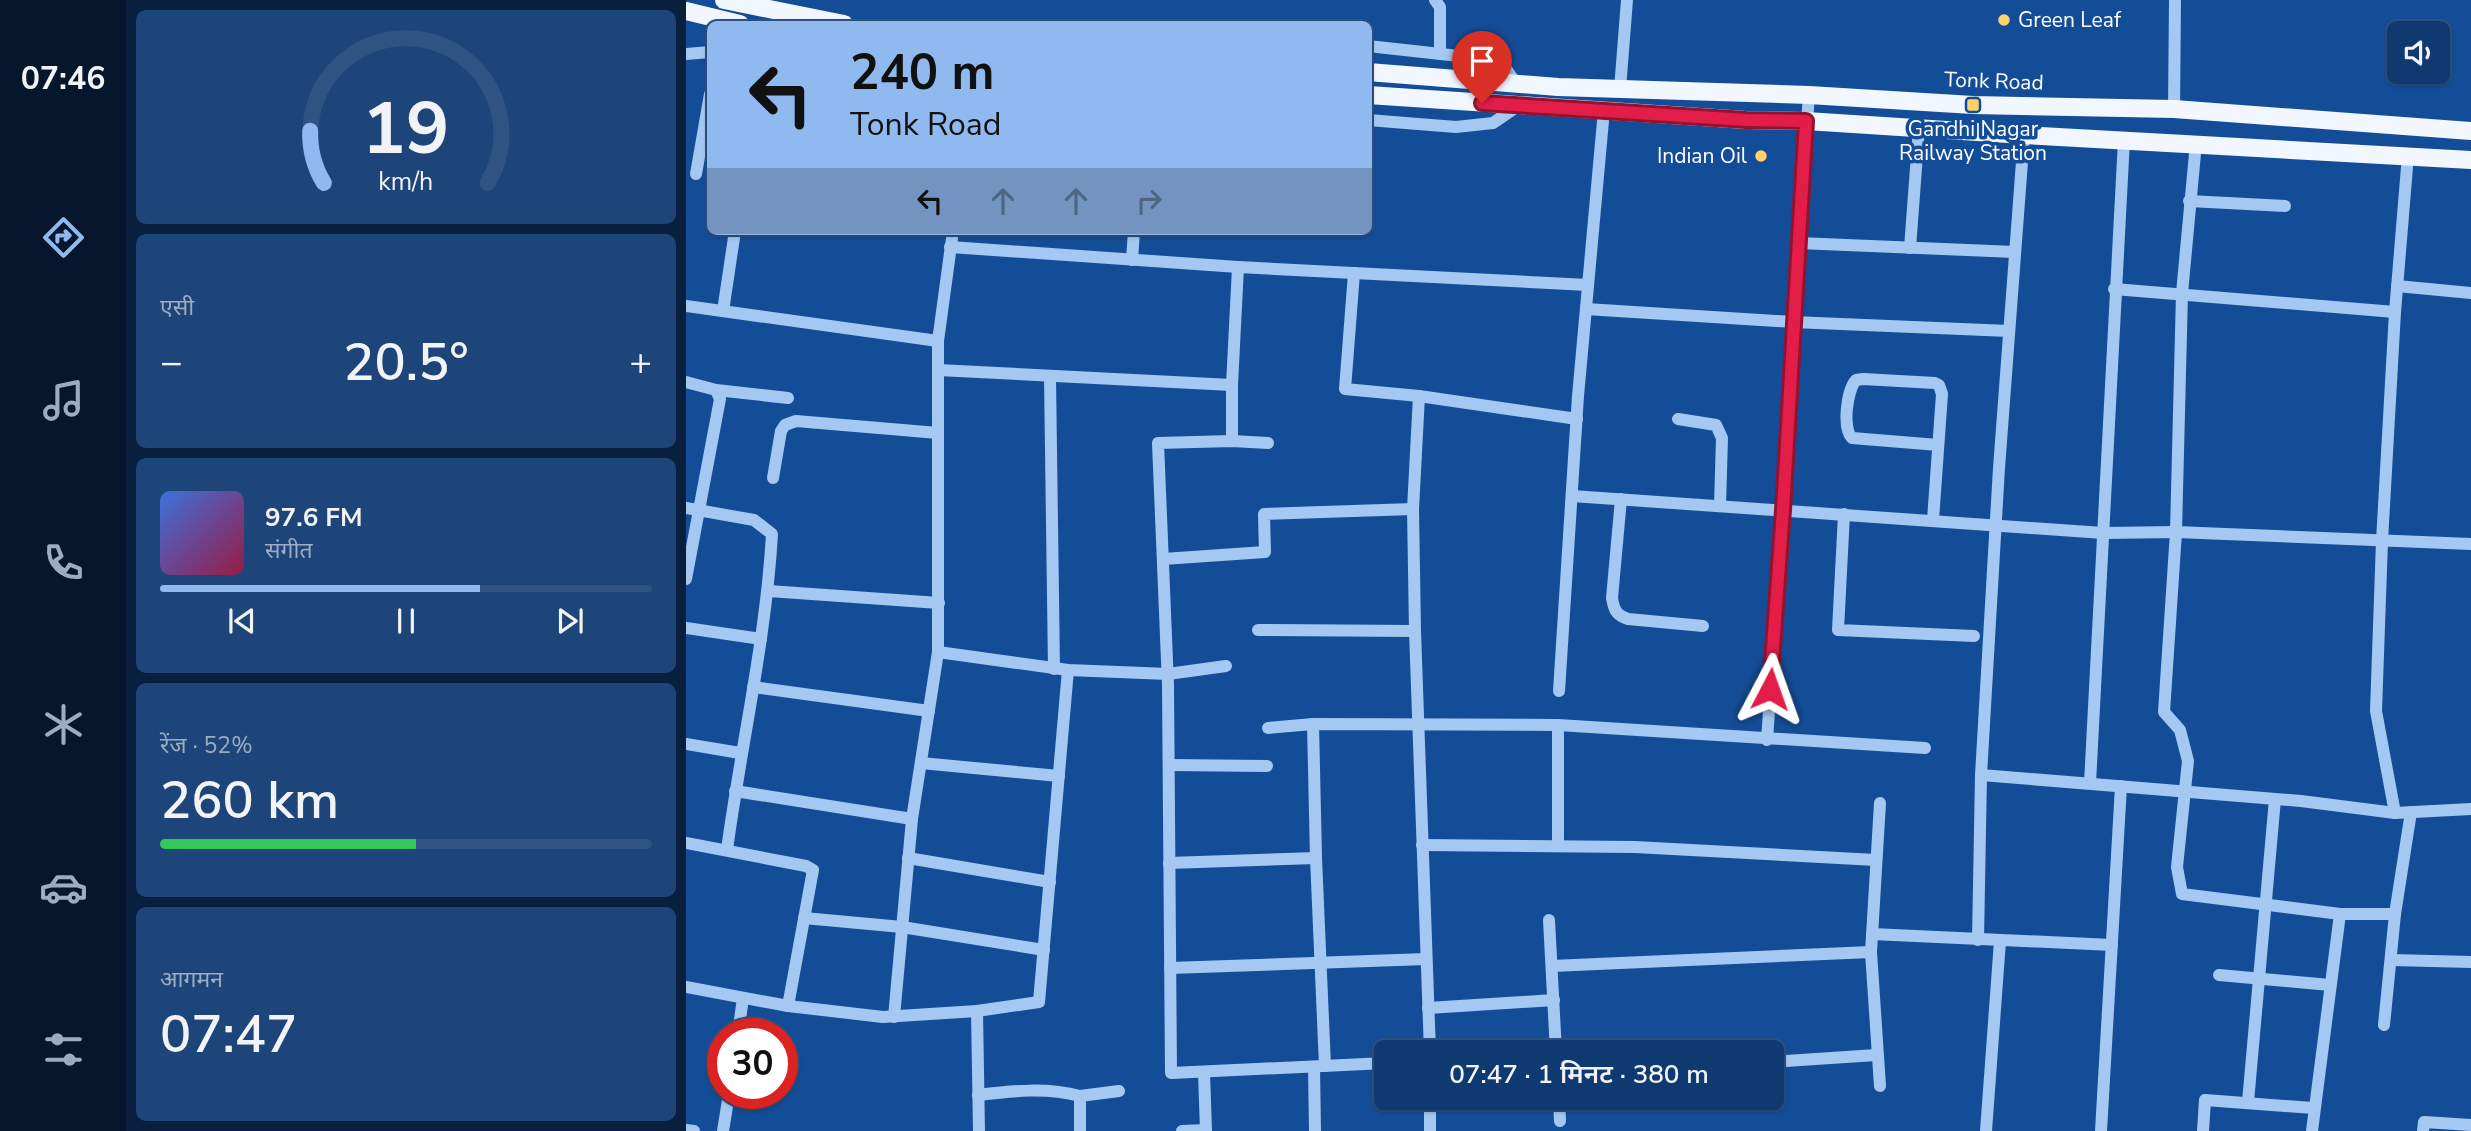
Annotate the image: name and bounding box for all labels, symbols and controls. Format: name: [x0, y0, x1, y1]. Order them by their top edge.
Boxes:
place label: Green Leaf: [2018, 6, 2122, 34]
marker: Green Leaf: [1996, 12, 2012, 28]
map controls: [2387, 21, 2450, 84]
button: sound: [2387, 21, 2450, 84]
pin: [1452, 31, 1512, 103]
text: 240 m: [850, 39, 994, 106]
icon: arrive: [1463, 42, 1501, 80]
icon: left: [735, 49, 826, 140]
text: 07:46: [21, 57, 105, 100]
street label: Tonk Road: [1944, 65, 2044, 97]
text: 19: [362, 79, 450, 179]
marker: Gandhi Nagar Railway Station: [1965, 97, 1981, 113]
text: Tonk Road: [850, 103, 1001, 146]
place label: Gandhi Nagar Railway Station: [1899, 115, 2047, 167]
place label: Indian Oil: [1657, 142, 1748, 170]
marker: Indian Oil: [1753, 148, 1769, 164]
text: km/h: [378, 165, 434, 199]
icon: left: [911, 182, 949, 220]
icon: ahead: [984, 182, 1022, 220]
icon: ahead: [1057, 182, 1095, 220]
icon: right: [1130, 182, 1168, 220]
icon: directions: [39, 213, 88, 262]
text: एसी: [160, 292, 194, 323]
text: 20.5°: [343, 327, 469, 398]
text: −: [160, 337, 183, 388]
text: +: [629, 337, 652, 388]
icon: music: [39, 376, 88, 425]
text: 97.6 FM: [265, 500, 362, 535]
text: संगीत: [265, 535, 313, 566]
icon: phone: [39, 538, 88, 587]
icon: previous: [223, 602, 261, 640]
icon: pause: [387, 602, 425, 640]
icon: next: [551, 602, 589, 640]
position arrow: [1733, 652, 1807, 726]
icon: climate: [39, 700, 88, 749]
text: रेंज · 52%: [160, 730, 253, 761]
text: 260 km: [160, 765, 339, 836]
icon: car: [39, 863, 88, 912]
text: आगमन: [160, 964, 223, 995]
text: 07:47: [160, 999, 297, 1070]
speed limit sign: 30: [707, 1018, 798, 1109]
icon: filters: [39, 1025, 88, 1074]
text: 07:47 · 1 मिनट · 380 m: [1449, 1057, 1709, 1092]

